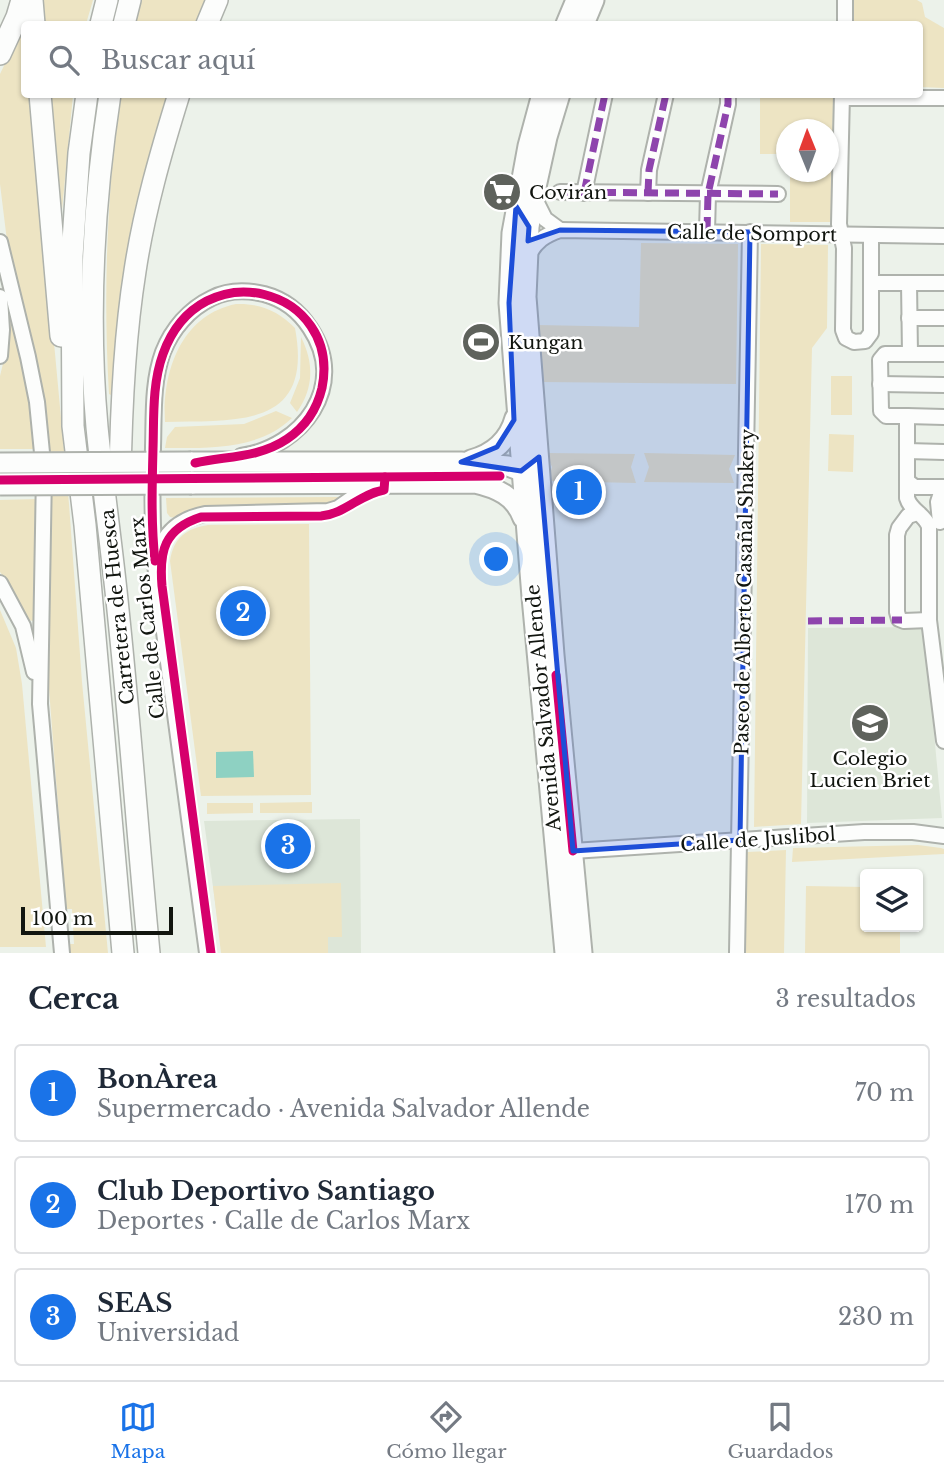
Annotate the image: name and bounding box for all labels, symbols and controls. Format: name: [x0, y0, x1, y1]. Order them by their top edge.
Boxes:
search box: [21, 21, 923, 98]
icon: search: [45, 41, 83, 79]
text: Buscar aquí: [101, 44, 255, 76]
north arrow: [776, 119, 839, 182]
supermarket icon: Covirán: [481, 171, 523, 213]
place label: Covirán: [529, 181, 607, 204]
street label: Calle de Somport: [667, 221, 838, 246]
sports icon: Kungan: [460, 321, 502, 363]
place label: Kungan: [508, 331, 583, 354]
street label: Paseo de Alberto Casañal Shakery: [730, 429, 759, 755]
pin: 1: [556, 466, 602, 518]
street label: Carretera de Huesca: [96, 507, 139, 706]
street label: Calle de Carlos Marx: [125, 515, 170, 720]
your location: [479, 542, 513, 576]
street label: Avenida Salvador Allende: [521, 584, 566, 833]
pin: 2: [220, 587, 266, 639]
school or university icon: Colegio Lucien Briet: [849, 702, 891, 744]
place label: Colegio Lucien Briet: [810, 747, 931, 792]
pin: 3: [265, 820, 311, 872]
street label: Calle de Juslibol: [680, 823, 837, 856]
map controls: [860, 869, 923, 932]
button: layers: [860, 869, 923, 932]
scale bar: [21, 904, 173, 936]
text: 100 m: [32, 907, 93, 930]
text: Cerca: [28, 980, 119, 1017]
text: 3 resultados: [776, 985, 916, 1013]
text: BonÀrea: [97, 1063, 218, 1095]
text: 1: [48, 1079, 58, 1107]
text: 70 m: [855, 1079, 914, 1107]
text: Supermercado · Avenida Salvador Allende: [97, 1095, 590, 1123]
text: Club Deportivo Santiago: [97, 1175, 435, 1207]
text: 2: [46, 1191, 60, 1219]
text: 170 m: [844, 1191, 914, 1219]
text: Deportes · Calle de Carlos Marx: [97, 1207, 470, 1235]
text: SEAS: [97, 1287, 172, 1319]
text: 3: [46, 1303, 60, 1331]
text: 230 m: [838, 1303, 914, 1331]
text: Universidad: [97, 1319, 239, 1347]
tab: Mapa: [111, 1398, 165, 1463]
tab: Cómo llegar: [386, 1398, 506, 1463]
tab: Guardados: [728, 1398, 833, 1463]

